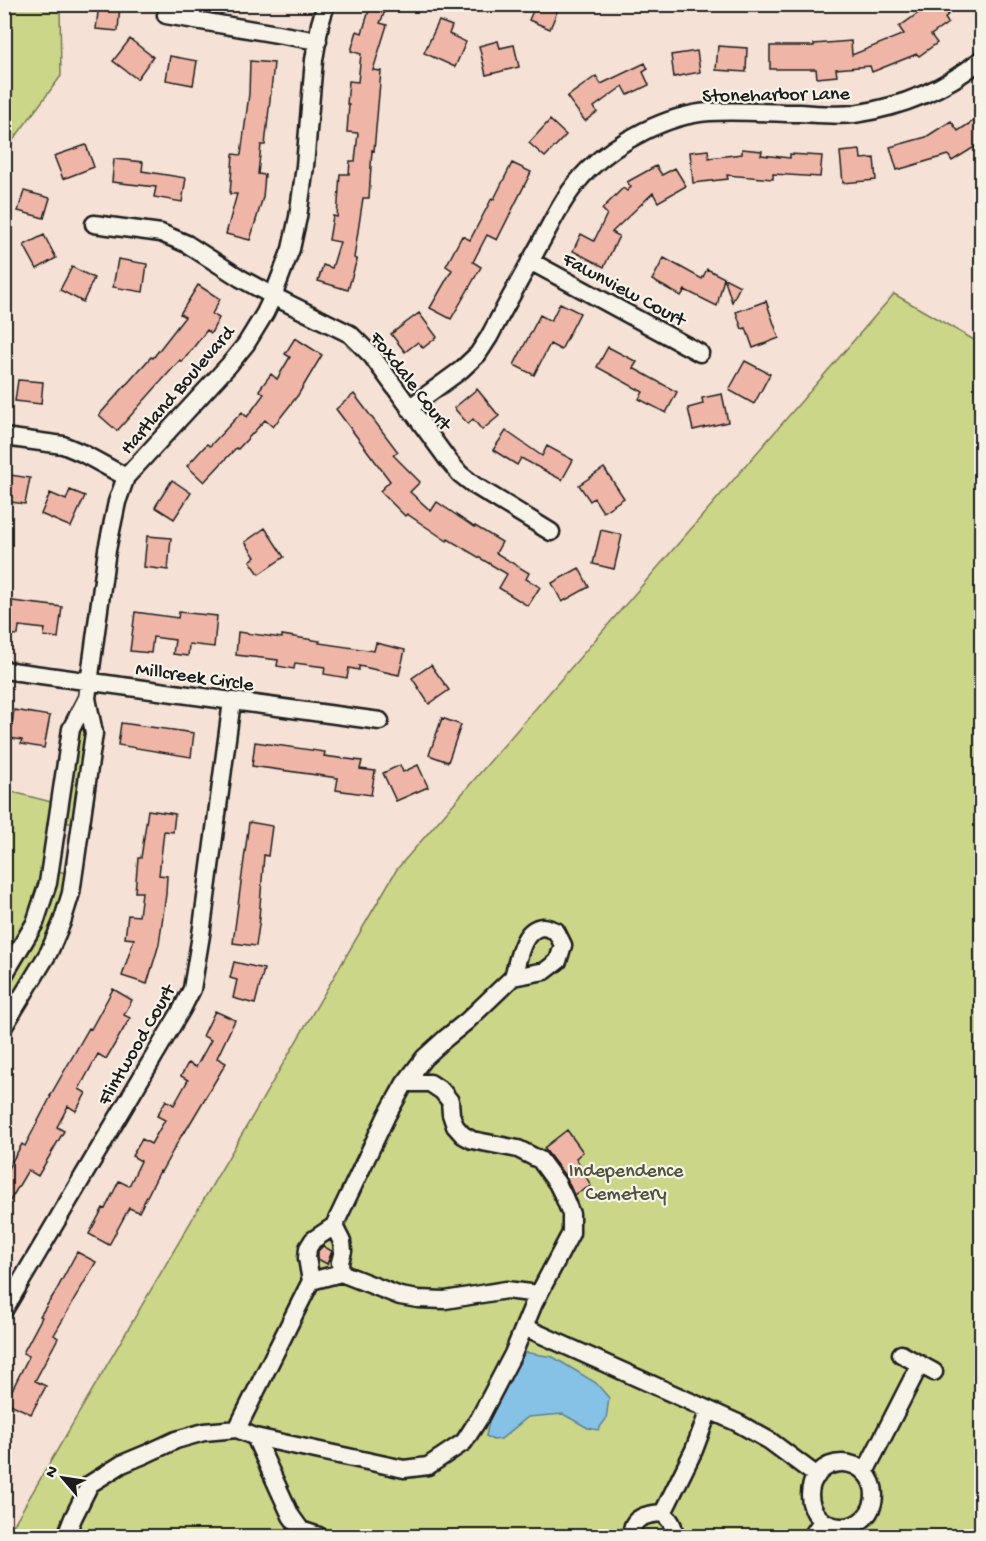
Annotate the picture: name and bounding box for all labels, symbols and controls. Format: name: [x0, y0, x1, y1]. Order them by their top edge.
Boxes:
street label: Stoneharbor Lane: [702, 84, 851, 109]
street label: Fawnview Court: [557, 249, 690, 334]
street label: Hartland Boulevard: [117, 321, 242, 460]
street label: Foxdale Court: [363, 327, 456, 438]
street label: Millcreek Circle: [134, 659, 256, 698]
street label: Flintwood Court: [94, 980, 183, 1111]
park label: Independence Cemetery: [569, 1161, 684, 1207]
north arrow: [33, 1448, 93, 1508]
text: N: [42, 1463, 64, 1482]

